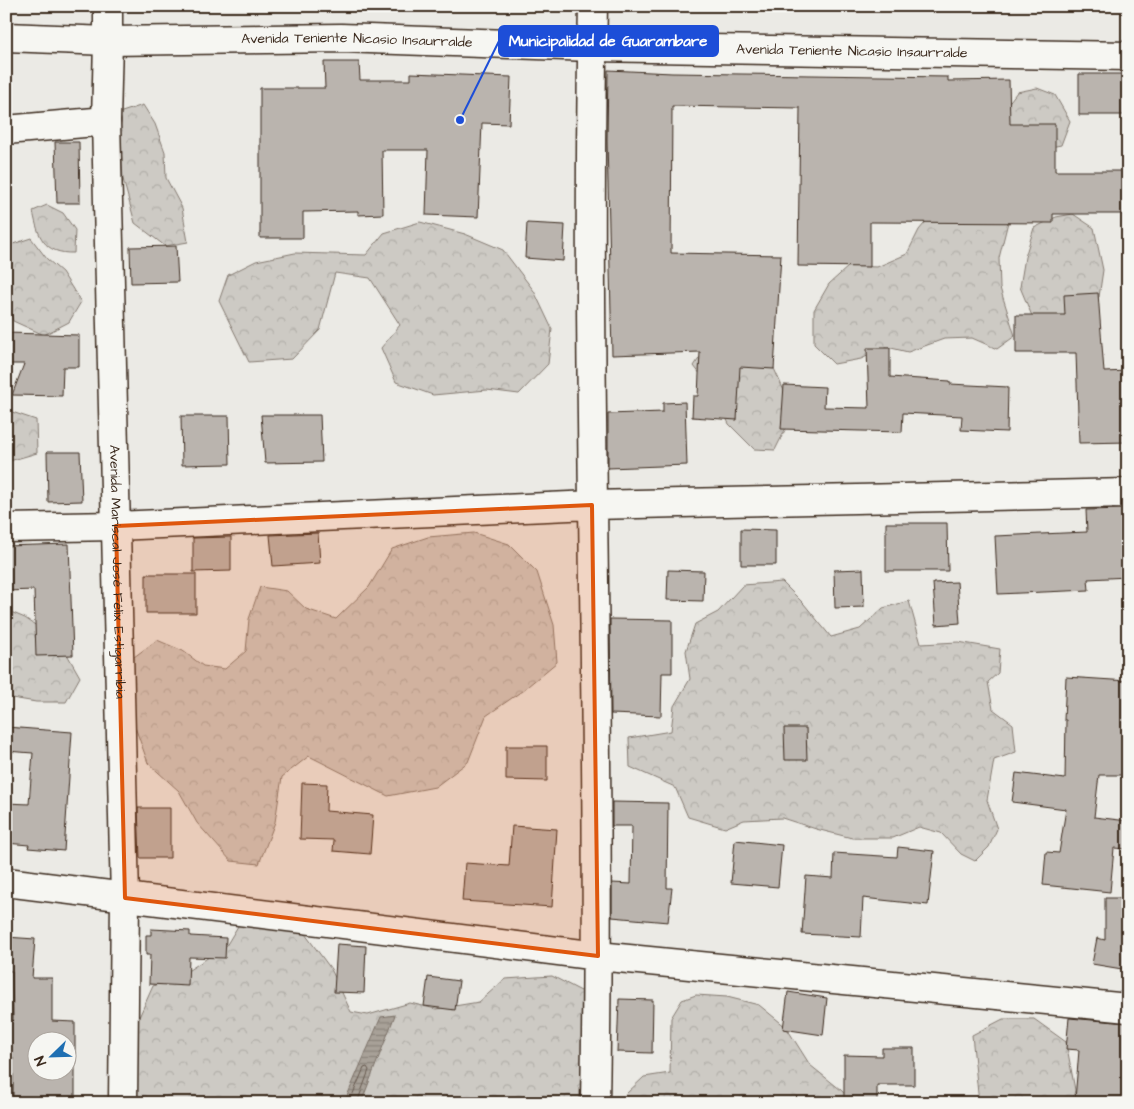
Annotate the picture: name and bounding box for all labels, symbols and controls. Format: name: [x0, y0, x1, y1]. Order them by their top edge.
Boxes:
callout: Municipalidad de Guarambare: [499, 26, 718, 56]
street label: Avenida Teniente Nicasio Insaurralde: [241, 28, 473, 53]
text: Municipalidad de Guarambare: [509, 31, 707, 52]
street label: Avenida Teniente Nicasio Insaurralde: [736, 39, 968, 63]
street label: Avenida Mariscal José Félix Estigarribia: [104, 445, 130, 699]
north arrow: [28, 1032, 78, 1082]
text: N: [30, 1053, 52, 1069]

